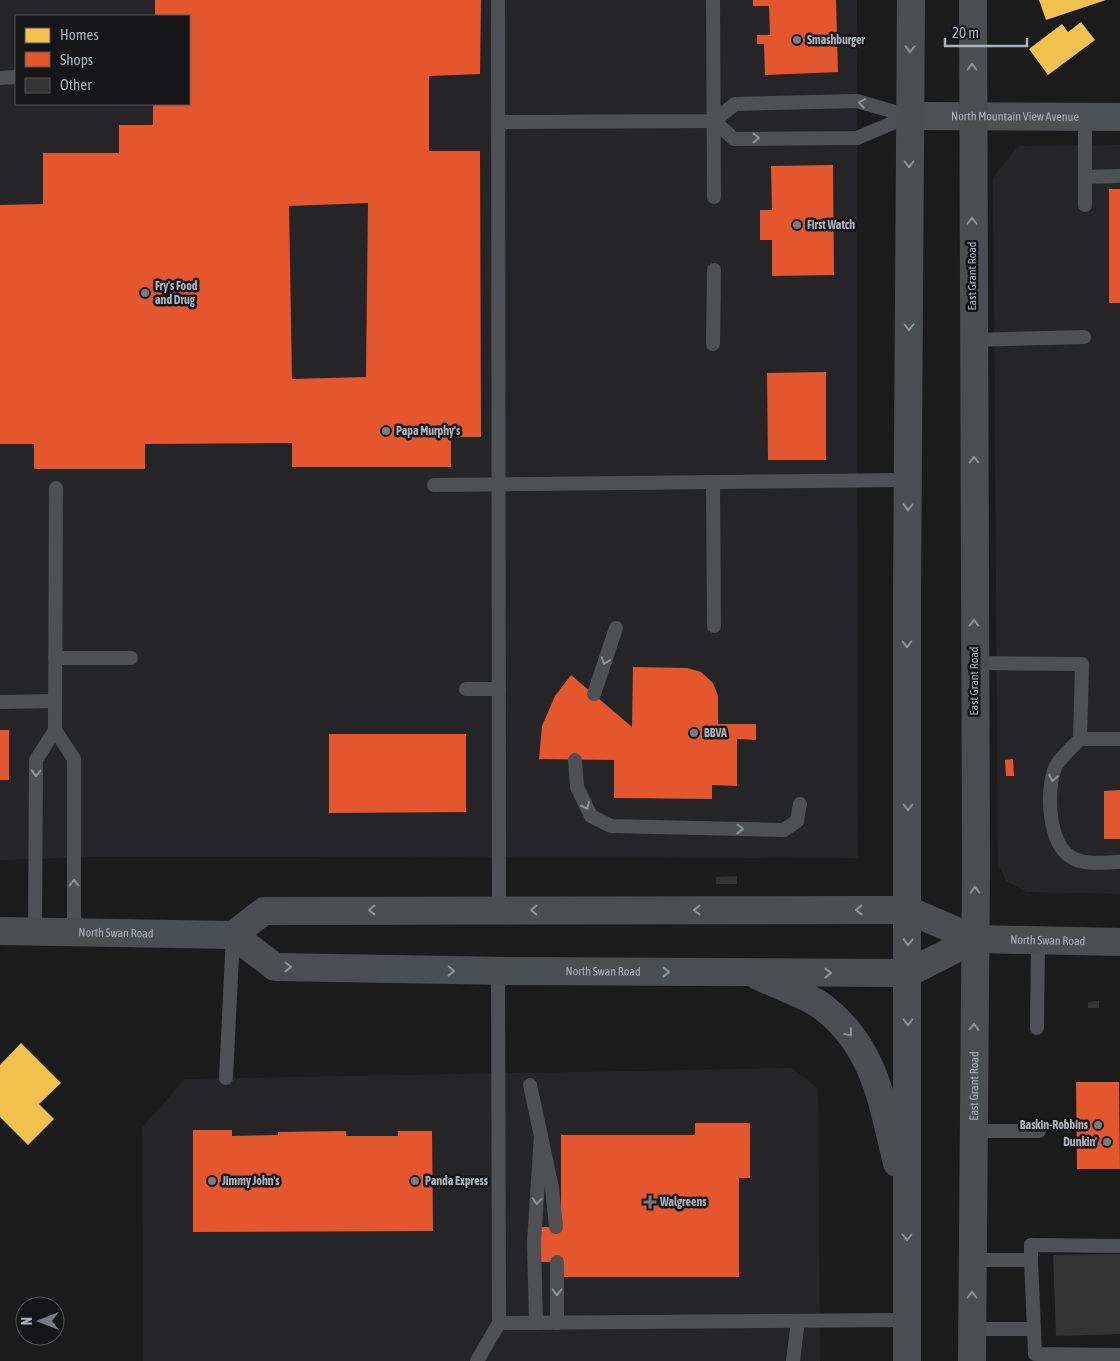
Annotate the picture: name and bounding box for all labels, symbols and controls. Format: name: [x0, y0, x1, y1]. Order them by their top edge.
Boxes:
legend: [15, 15, 190, 105]
scale bar: [945, 15, 1028, 47]
text: 20 m: [952, 24, 979, 41]
text: Homes: [60, 26, 99, 43]
place label: Smashburger: [807, 33, 865, 47]
marker: Smashburger: [791, 34, 803, 46]
one-way arrow: [905, 45, 915, 53]
text: Shops: [60, 51, 93, 68]
one-way arrow: [967, 63, 977, 70]
text: Other: [60, 76, 92, 93]
one-way arrow: [858, 98, 867, 109]
street label: North Mountain View Avenue: [951, 109, 1079, 124]
one-way arrow: [752, 133, 760, 143]
one-way arrow: [904, 161, 914, 169]
one-way arrow: [967, 217, 977, 224]
place label: First Watch: [807, 218, 855, 232]
marker: First Watch: [791, 219, 803, 231]
street label: East Grant Road: [965, 241, 979, 311]
place label: Fry's Food and Drug: [155, 279, 198, 307]
marker: Fry's Food and Drug: [139, 287, 151, 299]
one-way arrow: [904, 324, 914, 331]
place label: Papa Murphy's: [396, 424, 461, 438]
marker: Papa Murphy's: [380, 425, 392, 437]
one-way arrow: [968, 456, 979, 464]
one-way arrow: [903, 504, 913, 511]
one-way arrow: [969, 618, 979, 626]
one-way arrow: [902, 641, 912, 649]
street label: East Grant Road: [967, 646, 981, 716]
one-way arrow: [601, 656, 611, 664]
place label: BBVA: [704, 726, 727, 740]
marker: BBVA: [688, 727, 700, 739]
one-way arrow: [31, 770, 41, 778]
one-way arrow: [1049, 774, 1059, 783]
one-way arrow: [580, 801, 591, 810]
one-way arrow: [903, 804, 913, 811]
one-way arrow: [737, 824, 745, 834]
one-way arrow: [69, 879, 79, 886]
one-way arrow: [970, 886, 980, 894]
one-way arrow: [368, 905, 376, 915]
one-way arrow: [530, 905, 538, 915]
one-way arrow: [693, 905, 700, 915]
one-way arrow: [855, 905, 863, 915]
street label: North Swan Road: [78, 925, 154, 941]
street label: North Swan Road: [1010, 933, 1085, 948]
one-way arrow: [903, 938, 913, 946]
one-way arrow: [285, 962, 293, 973]
street label: North Swan Road: [566, 964, 641, 979]
one-way arrow: [447, 965, 455, 976]
one-way arrow: [662, 967, 670, 977]
one-way arrow: [825, 968, 833, 978]
one-way arrow: [903, 1018, 913, 1026]
one-way arrow: [969, 1023, 979, 1031]
one-way arrow: [844, 1028, 853, 1037]
street label: East Grant Road: [967, 1051, 982, 1121]
place label: Baskin-Robbins: [1020, 1118, 1089, 1132]
marker: Baskin-Robbins: [1092, 1119, 1104, 1131]
place label: Dunkin': [1063, 1135, 1097, 1149]
marker: Dunkin': [1101, 1136, 1113, 1148]
place label: Jimmy John's: [221, 1174, 280, 1188]
place label: Panda Express: [425, 1174, 489, 1188]
marker: Jimmy John's: [206, 1175, 218, 1187]
marker: Panda Express: [409, 1175, 421, 1187]
place label: Walgreens: [659, 1195, 707, 1209]
marker: Walgreens: [644, 1196, 656, 1208]
one-way arrow: [531, 1197, 542, 1205]
one-way arrow: [902, 1233, 912, 1241]
one-way arrow: [552, 1289, 562, 1297]
one-way arrow: [967, 1291, 977, 1298]
north arrow: [15, 1296, 65, 1346]
text: N: [19, 1317, 35, 1325]

